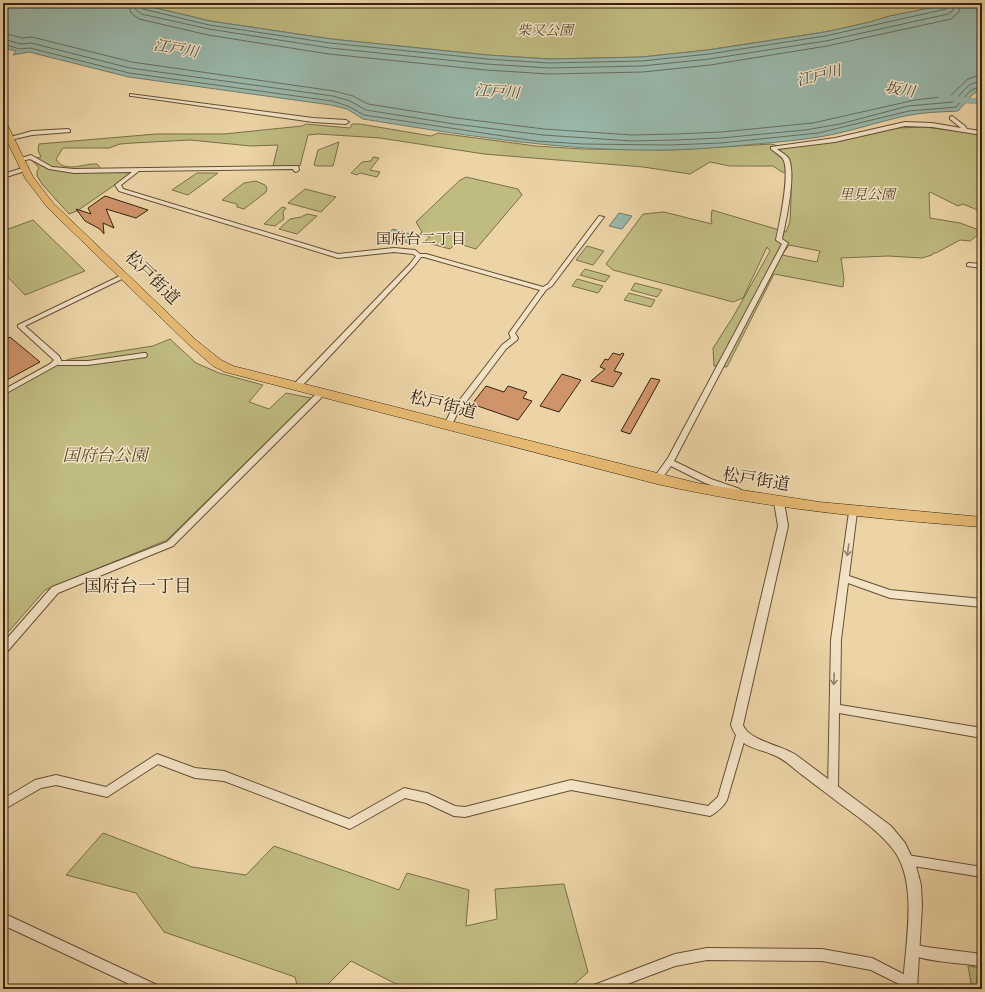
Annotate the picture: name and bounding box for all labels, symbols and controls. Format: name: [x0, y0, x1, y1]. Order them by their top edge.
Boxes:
park label: 柴又公園: [517, 22, 575, 40]
water label: 江戸川: [152, 36, 202, 63]
water label: 江戸川: [795, 61, 845, 91]
water label: 坂川: [884, 78, 918, 102]
water label: 江戸川: [474, 81, 522, 103]
park label: 里見公園: [839, 186, 897, 204]
district label: 国府台二丁目: [376, 230, 466, 249]
street label: 松戸街道: [120, 246, 184, 310]
street label: 松戸街道: [407, 386, 479, 424]
park label: 国府台公園: [63, 445, 150, 467]
street label: 松戸街道: [721, 464, 791, 496]
one-way arrow: [844, 543, 852, 556]
district label: 国府台一丁目: [84, 576, 192, 598]
one-way arrow: [830, 672, 838, 685]

